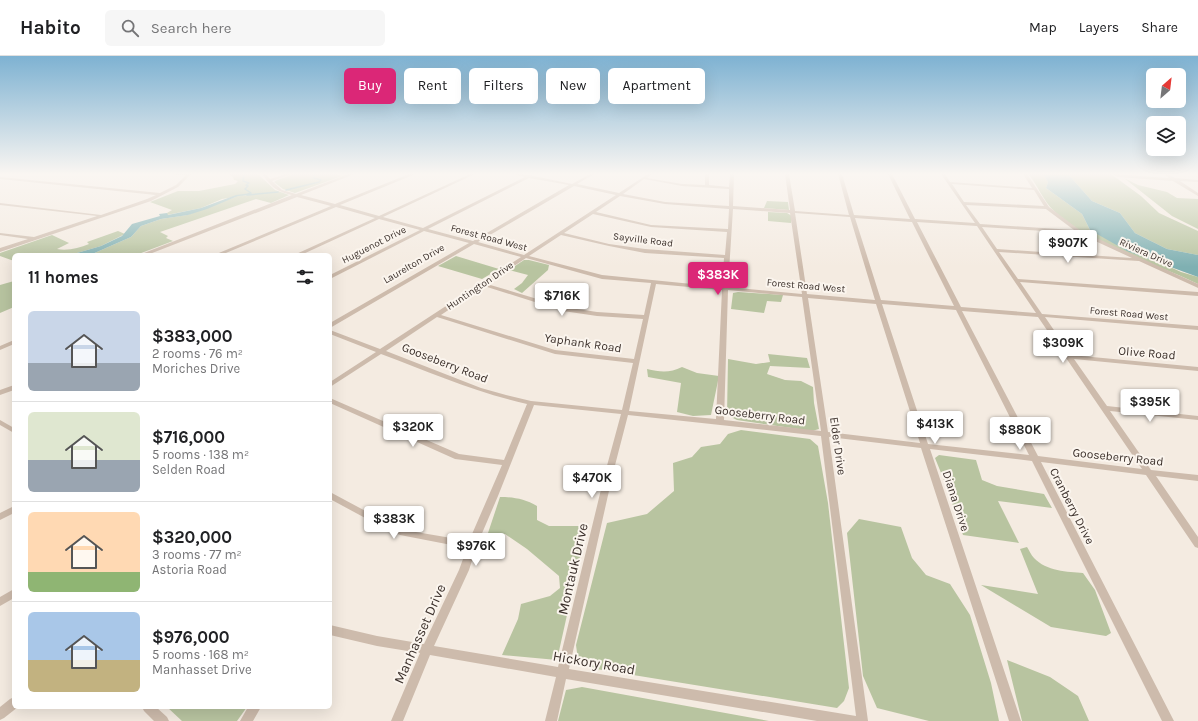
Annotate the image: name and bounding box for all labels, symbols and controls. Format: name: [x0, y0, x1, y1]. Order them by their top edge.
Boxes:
search box: [105, 10, 385, 46]
text: Habito: [20, 17, 81, 39]
icon: search: [119, 17, 141, 39]
text: Search here: [151, 19, 231, 37]
text: Map: [1029, 19, 1057, 36]
text: Layers: [1079, 19, 1119, 36]
text: Share: [1141, 19, 1178, 36]
chip: Buy: [344, 68, 396, 104]
chip: Rent: [404, 68, 461, 104]
chip: Filters: [469, 68, 538, 104]
chip: New: [546, 68, 600, 104]
chip: Apartment: [608, 68, 705, 104]
north arrow: [1146, 68, 1186, 108]
map controls: [1146, 68, 1186, 156]
button: layers: [1146, 116, 1186, 156]
street label: Forest Road West: [449, 222, 529, 254]
street label: Huguenot Drive: [340, 224, 408, 266]
street label: Sayville Road: [612, 230, 674, 250]
pin: $907K: [1040, 230, 1096, 264]
text: $907K: [1048, 235, 1088, 250]
street label: Riviera Drive: [1117, 236, 1175, 270]
street label: Laurelton Drive: [381, 242, 447, 286]
street label: Huntington Drive: [444, 259, 516, 313]
pin: $383K: [690, 262, 746, 296]
icon: filters: [294, 266, 316, 288]
text: 11 homes: [28, 267, 99, 287]
text: $383K: [697, 267, 739, 282]
street label: Forest Road West: [766, 277, 846, 295]
pin: $716K: [534, 283, 590, 317]
text: $716K: [544, 288, 580, 303]
street label: Forest Road West: [1089, 305, 1169, 323]
text: $383,000: [152, 326, 232, 346]
icon: home: [60, 327, 108, 375]
pin: $309K: [1035, 330, 1091, 364]
street label: Yaphank Road: [544, 331, 622, 355]
text: $309K: [1042, 335, 1084, 350]
street label: Gooseberry Road: [400, 340, 490, 386]
street label: Olive Road: [1118, 344, 1176, 362]
text: 2 rooms · 76 m²: [152, 346, 243, 361]
text: Moriches Drive: [152, 361, 240, 376]
pin: $395K: [1122, 389, 1178, 423]
text: $395K: [1129, 394, 1171, 409]
street label: Gooseberry Road: [714, 402, 806, 428]
pin: $413K: [907, 411, 963, 445]
pin: $320K: [385, 414, 441, 448]
street label: Elder Drive: [827, 416, 849, 476]
text: $413K: [916, 416, 954, 431]
pin: $880K: [992, 417, 1048, 451]
text: $320K: [392, 419, 434, 434]
text: $880K: [999, 422, 1041, 437]
text: $716,000: [152, 427, 225, 447]
icon: home: [60, 428, 108, 476]
street label: Gooseberry Road: [1072, 445, 1164, 469]
text: 5 rooms · 138 m²: [152, 447, 249, 462]
text: Selden Road: [152, 462, 225, 477]
pin: $470K: [564, 465, 620, 499]
street label: Cranberry Drive: [1047, 465, 1097, 547]
street label: Diana Drive: [940, 469, 972, 533]
text: $470K: [572, 470, 612, 485]
pin: $383K: [366, 506, 422, 540]
text: $383K: [373, 511, 415, 526]
street label: Montauk Drive: [554, 522, 592, 616]
text: $320,000: [152, 527, 232, 547]
icon: home: [60, 528, 108, 576]
pin: $976K: [448, 533, 504, 567]
text: $976K: [456, 538, 496, 553]
text: 3 rooms · 77 m²: [152, 547, 242, 562]
text: Astoria Road: [152, 562, 227, 577]
street label: Manhasset Drive: [390, 582, 450, 686]
text: $976,000: [152, 627, 229, 647]
icon: home: [60, 628, 108, 676]
text: 5 rooms · 168 m²: [152, 647, 249, 662]
street label: Hickory Road: [551, 647, 637, 679]
text: Manhasset Drive: [152, 662, 252, 677]

